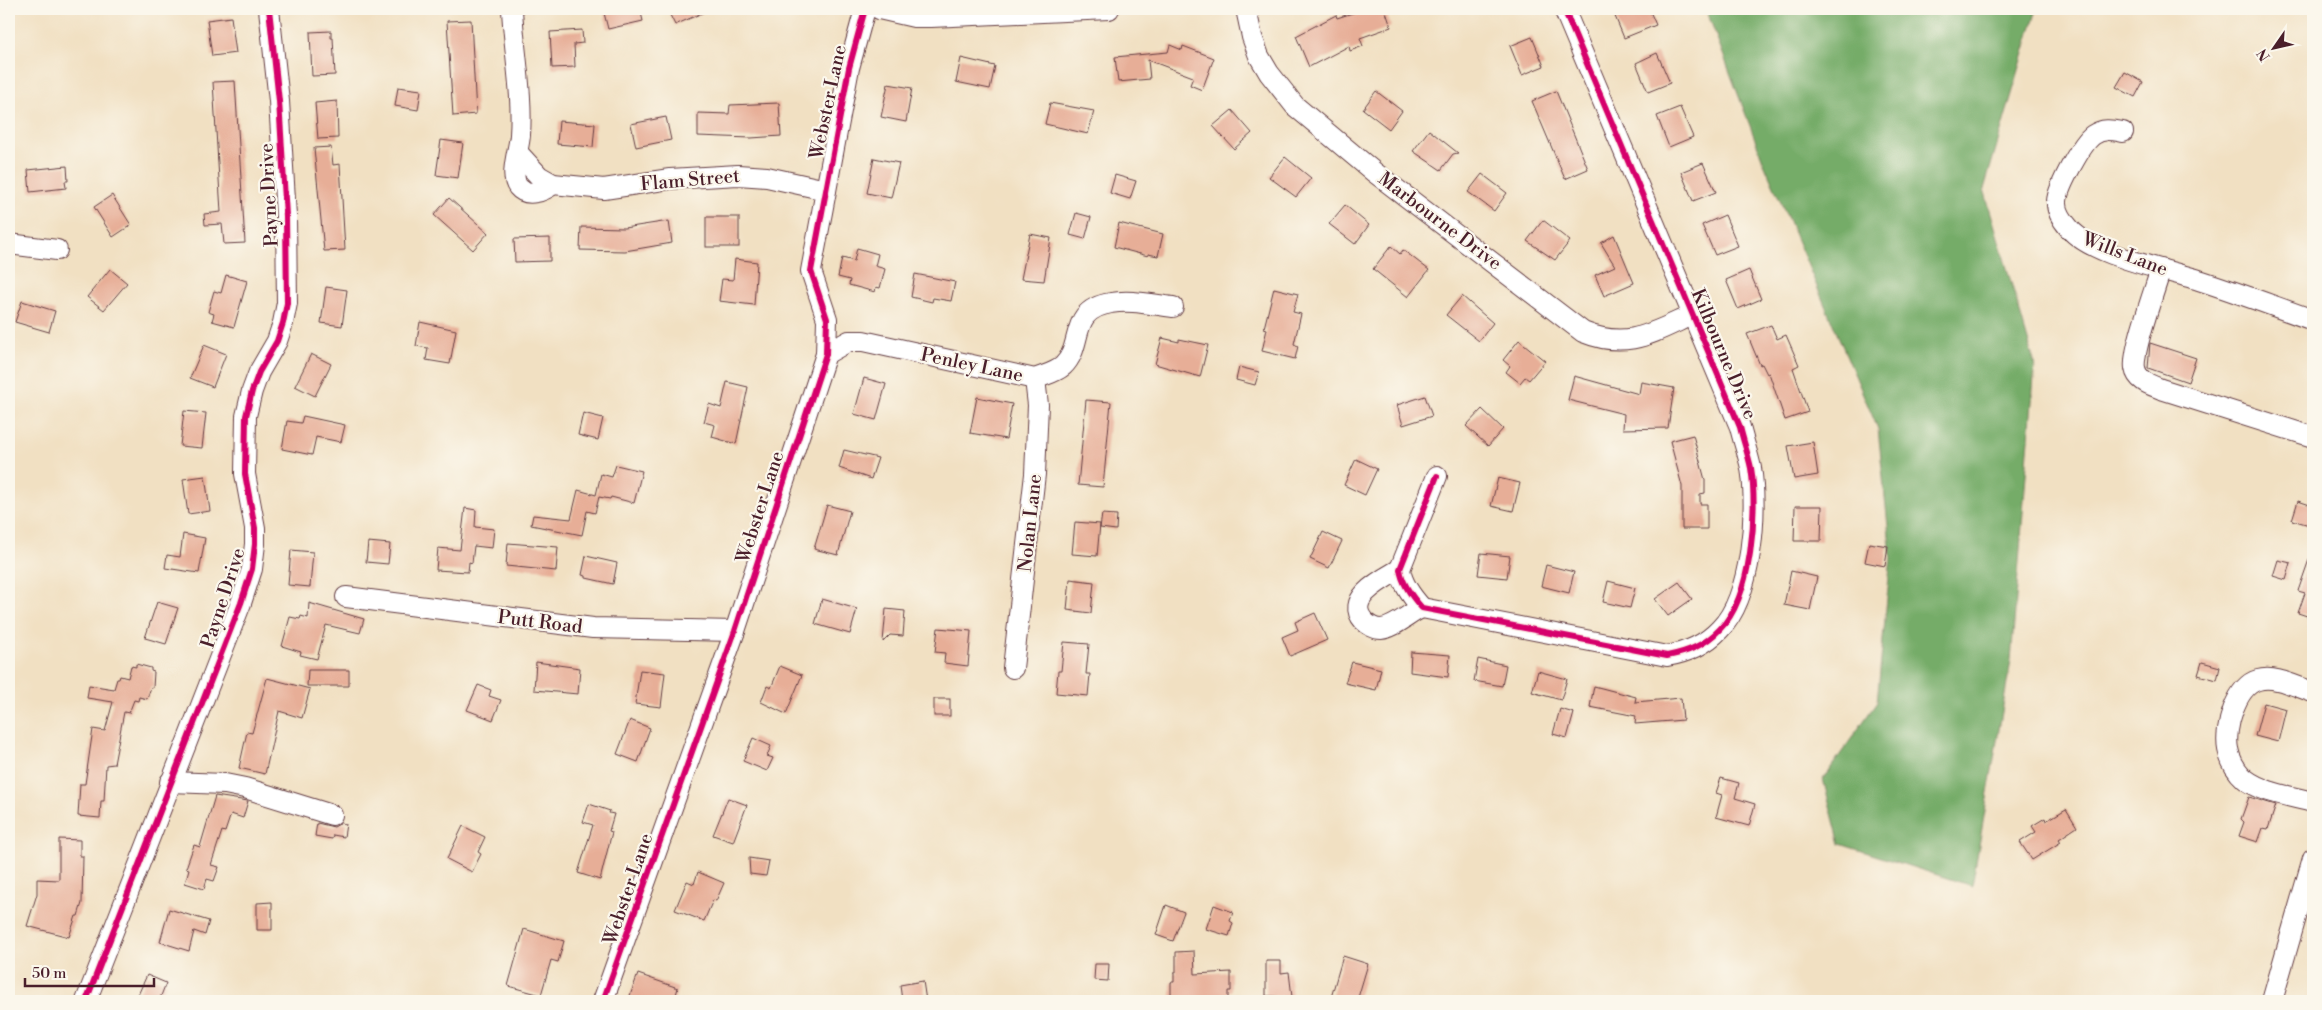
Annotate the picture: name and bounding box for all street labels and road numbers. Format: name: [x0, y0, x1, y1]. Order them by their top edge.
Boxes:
street label: Webster Lane: [804, 43, 852, 162]
street label: Payne Drive: [254, 142, 284, 248]
street label: Flam Street: [639, 164, 741, 196]
street label: Marbourne Drive: [1373, 167, 1507, 275]
street label: Wills Lane: [2078, 226, 2171, 281]
street label: Kilbourne Drive: [1686, 285, 1762, 423]
street label: Penley Lane: [919, 342, 1025, 388]
street label: Webster Lane: [730, 448, 789, 567]
street label: Nolan Lane: [1013, 473, 1047, 573]
street label: Payne Drive: [196, 545, 250, 651]
street label: Putt Road: [496, 605, 584, 639]
street label: Webster Lane: [597, 830, 658, 949]

